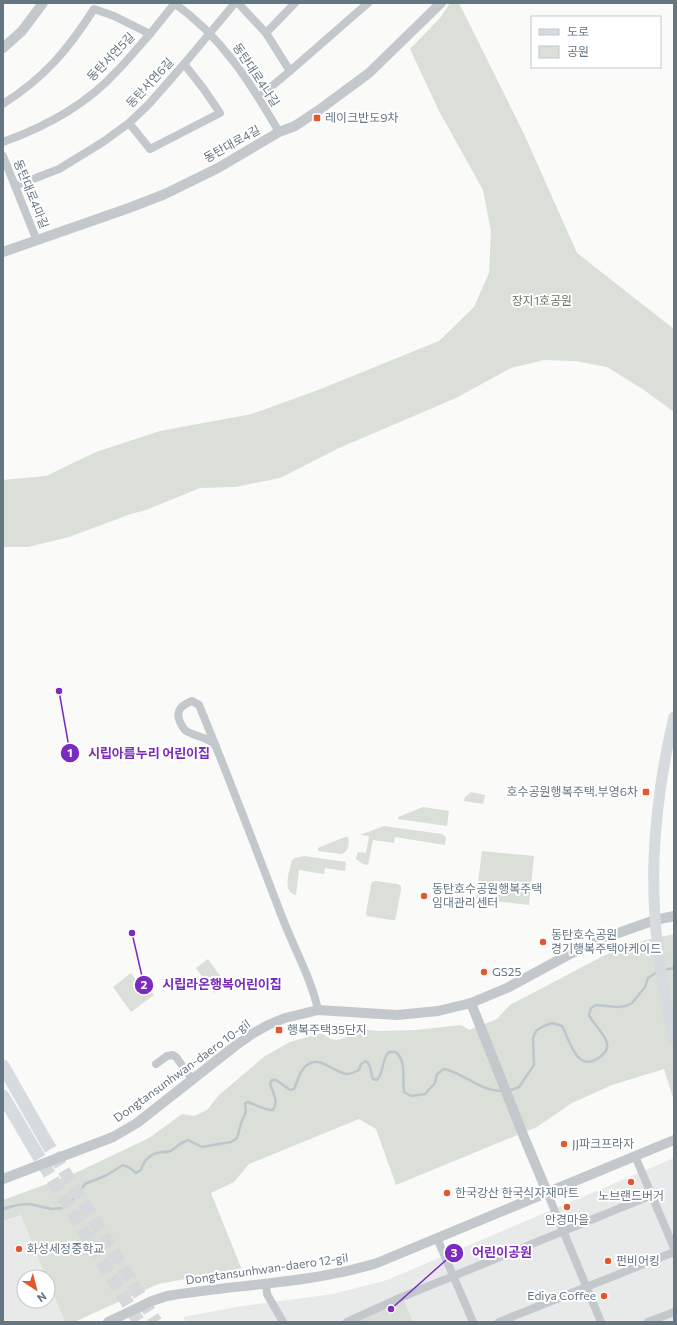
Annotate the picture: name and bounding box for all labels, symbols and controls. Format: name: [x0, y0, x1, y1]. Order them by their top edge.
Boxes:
legend: [531, 16, 661, 68]
text: 도로: [567, 24, 589, 38]
street label: 동탄서연5길: [84, 29, 137, 84]
street label: 동탄대로4나길: [230, 40, 283, 109]
text: 공원: [567, 44, 589, 58]
street label: 동탄서연6길: [123, 55, 176, 110]
place label: 레이크반도9차: [325, 110, 399, 124]
marker: 레이크반도9차: [312, 113, 322, 123]
street label: 동탄대로4길: [201, 122, 262, 164]
street label: 동탄대로4마길: [12, 157, 52, 230]
park label: 장지1호공원: [512, 293, 572, 307]
callout: 시립아름누리 어린이집: [60, 741, 218, 766]
text: 1: [67, 745, 73, 759]
text: 시립아름누리 어린이집: [88, 745, 210, 761]
place label: 호수공원행복주택.부영6차: [506, 784, 638, 798]
marker: 호수공원행복주택.부영6차: [641, 787, 651, 797]
place label: 동탄호수공원행복주택 임대관리센터: [432, 881, 542, 909]
marker: 동탄호수공원행복주택 임대관리센터: [419, 891, 429, 901]
place label: 동탄호수공원 경기행복주택아케이드: [551, 927, 661, 955]
marker: 동탄호수공원 경기행복주택아케이드: [538, 937, 548, 947]
place label: GS25: [492, 964, 521, 978]
marker: GS25: [479, 967, 489, 977]
callout: 시립라온행복어린이집: [134, 972, 290, 997]
text: 시립라온행복어린이집: [162, 976, 282, 992]
text: 2: [141, 977, 148, 991]
street label: Dongtansunhwan-daero 10-gil: [110, 1016, 252, 1124]
place label: 행복주택35단지: [287, 1022, 367, 1036]
marker: 행복주택35단지: [274, 1025, 284, 1035]
place label: JJ파크프라자: [572, 1136, 634, 1151]
marker: JJ파크프라자: [559, 1139, 569, 1149]
marker: 노브랜드버거: [626, 1177, 636, 1187]
place label: 한국강산 한국식자재마트: [455, 1185, 579, 1199]
marker: 한국강산 한국식자재마트: [442, 1188, 452, 1198]
place label: 노브랜드버거: [598, 1188, 664, 1202]
marker: 안경마을: [562, 1202, 572, 1212]
place label: 안경마을: [545, 1212, 589, 1226]
callout: 어린이공원: [444, 1240, 540, 1265]
place label: 화성세정중학교: [27, 1241, 104, 1255]
marker: 화성세정중학교: [14, 1244, 24, 1254]
text: 어린이공원: [472, 1244, 532, 1260]
text: 3: [451, 1245, 458, 1259]
street label: Dongtansunhwan-daero 12-gil: [185, 1250, 349, 1286]
place label: 펀비어킹: [616, 1253, 660, 1267]
marker: 펀비어킹: [603, 1256, 613, 1266]
north arrow: [16, 1269, 56, 1309]
place label: Ediya Coffee: [527, 1288, 596, 1302]
text: N: [35, 1290, 49, 1305]
marker: Ediya Coffee: [599, 1291, 609, 1301]

